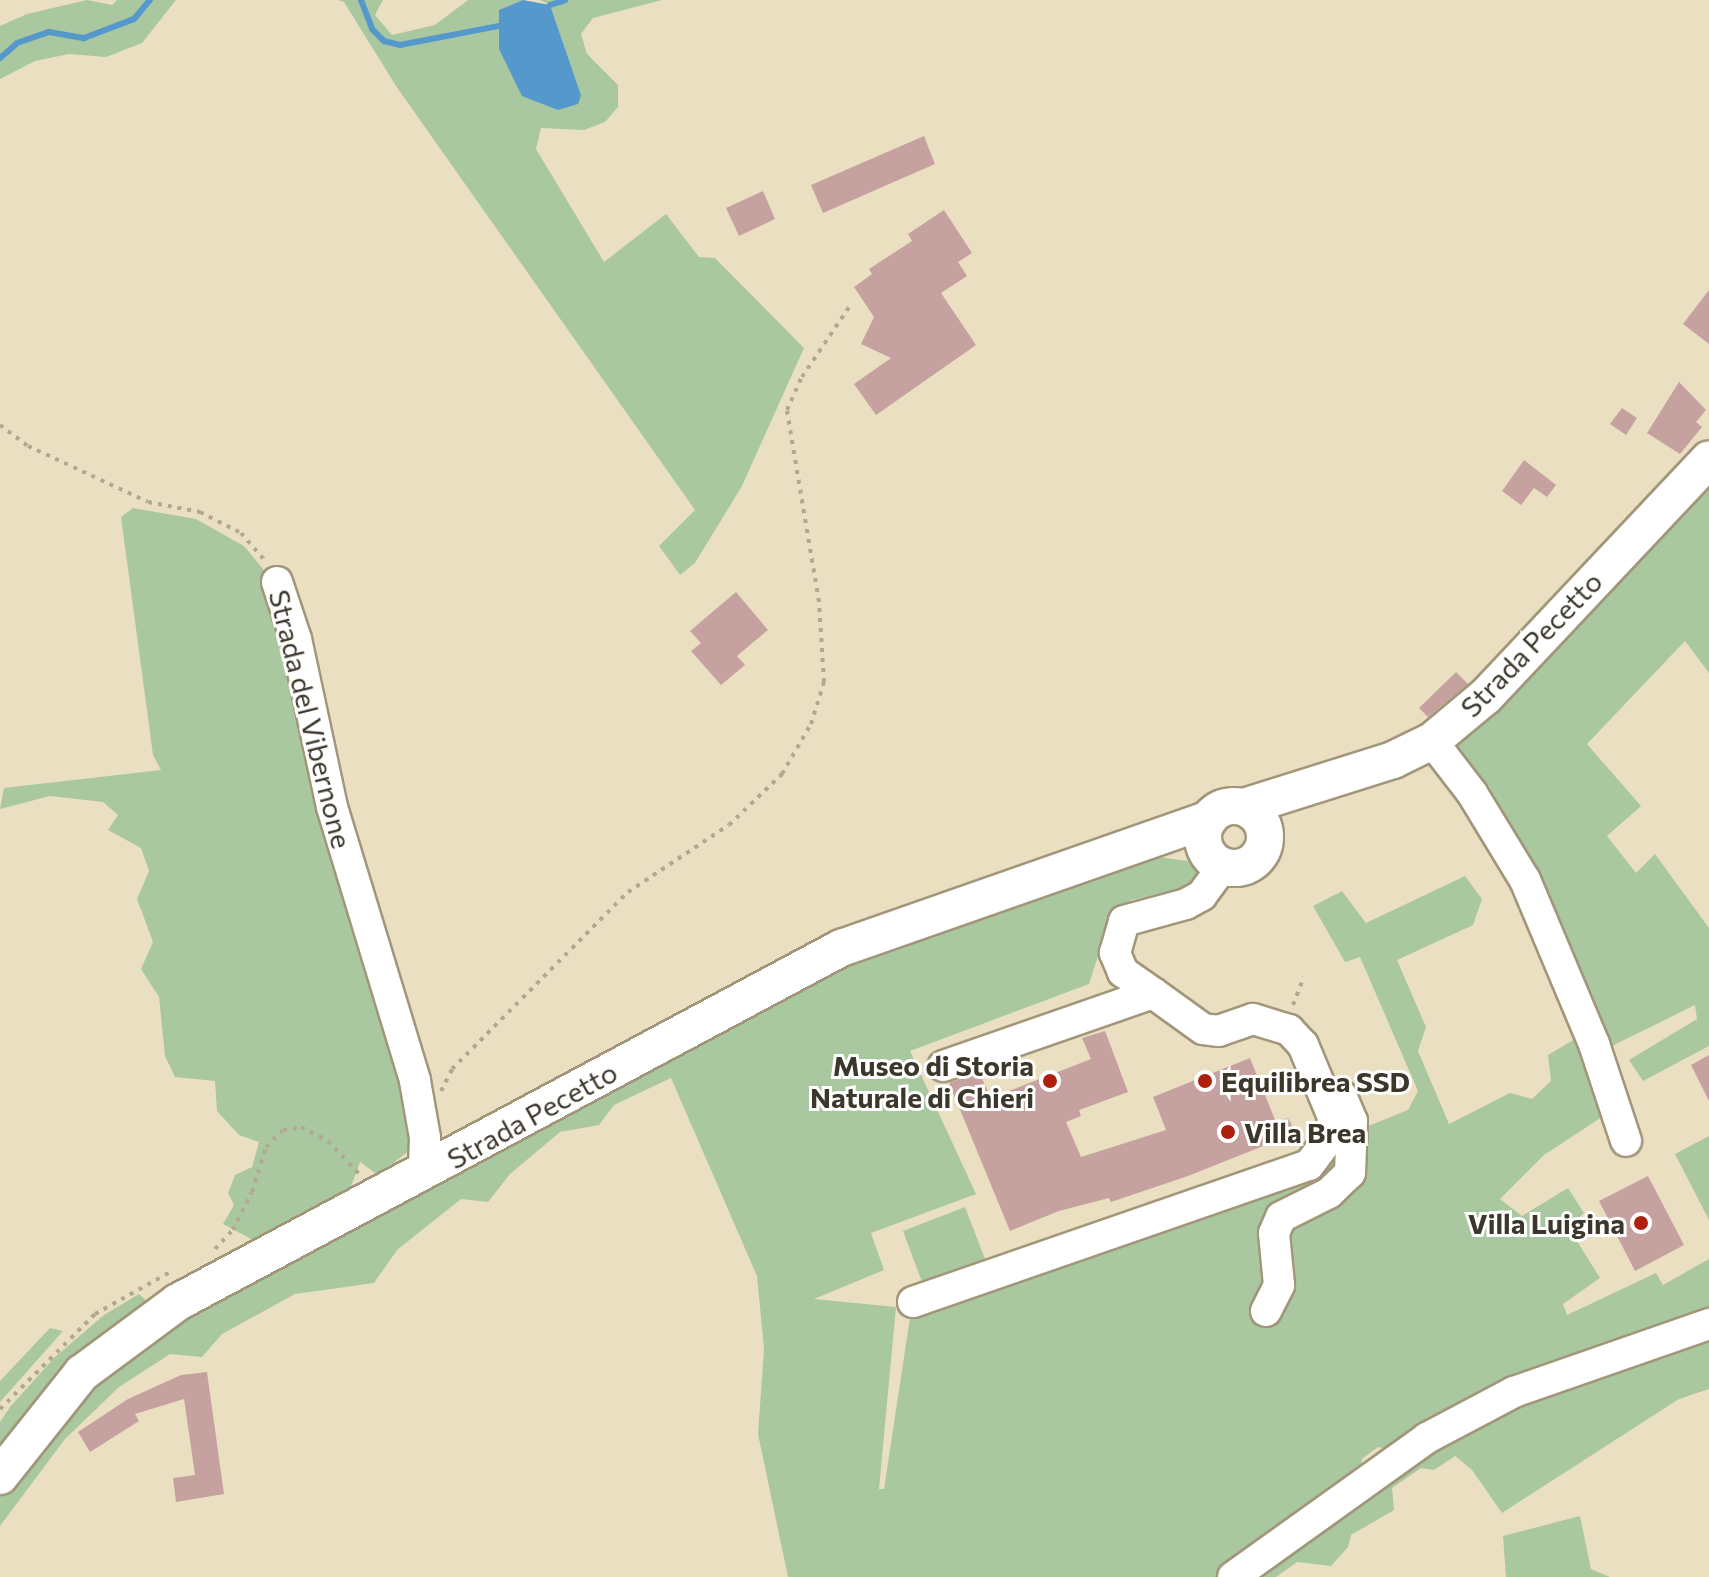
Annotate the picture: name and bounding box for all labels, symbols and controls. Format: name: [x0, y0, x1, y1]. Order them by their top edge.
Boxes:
street label: Strada Pecetto: [1453, 564, 1609, 724]
street label: Strada del Vibernone: [263, 586, 359, 852]
place label: Museo di Storia Naturale di Chieri: [810, 1048, 1034, 1114]
street label: Strada Pecetto: [441, 1054, 623, 1176]
place label: Equilibrea SSD: [1221, 1064, 1410, 1098]
marker: Museo di Storia Naturale di Chieri: [1041, 1072, 1059, 1090]
marker: Equilibrea SSD: [1196, 1072, 1214, 1090]
place label: Villa Brea: [1244, 1115, 1366, 1149]
marker: Villa Brea: [1219, 1123, 1237, 1141]
place label: Villa Luigina: [1468, 1206, 1625, 1240]
marker: Villa Luigina: [1632, 1214, 1650, 1232]

